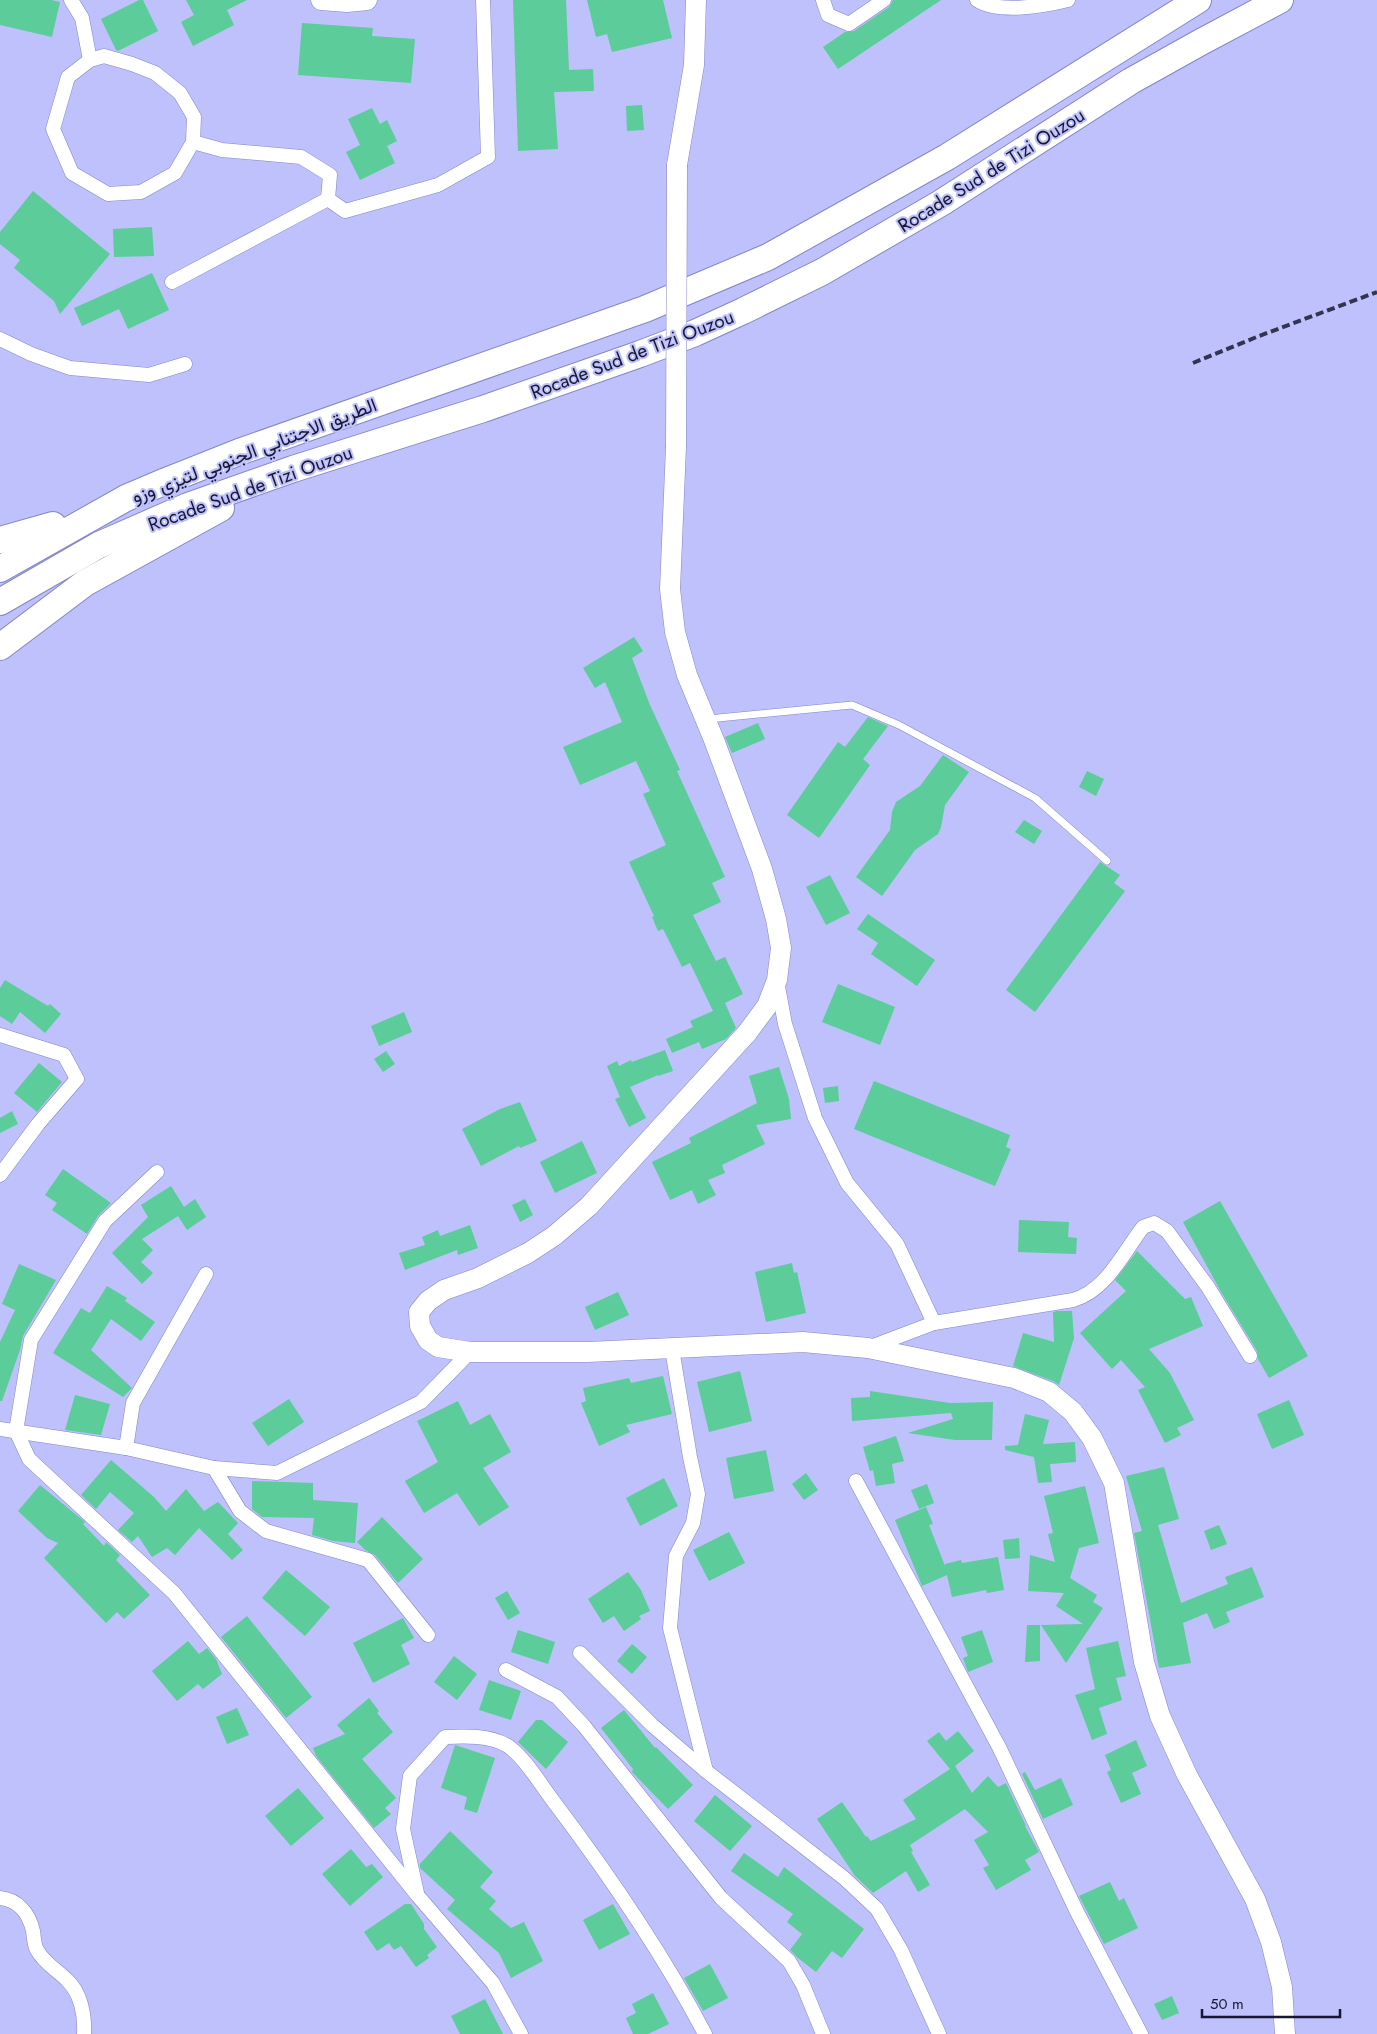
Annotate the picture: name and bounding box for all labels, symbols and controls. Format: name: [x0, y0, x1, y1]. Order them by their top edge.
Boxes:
street label: Rocade Sud de Tizi Ouzou: [893, 102, 1090, 239]
street label: Rocade Sud de Tizi Ouzou: [527, 303, 738, 406]
street label: الطريق الاجتنابي الجنوبي لتيزي وزو: [128, 391, 381, 512]
street label: Rocade Sud de Tizi Ouzou: [144, 439, 356, 538]
scale bar: [1202, 1986, 1340, 2018]
text: 50 m: [1210, 1993, 1244, 2015]

